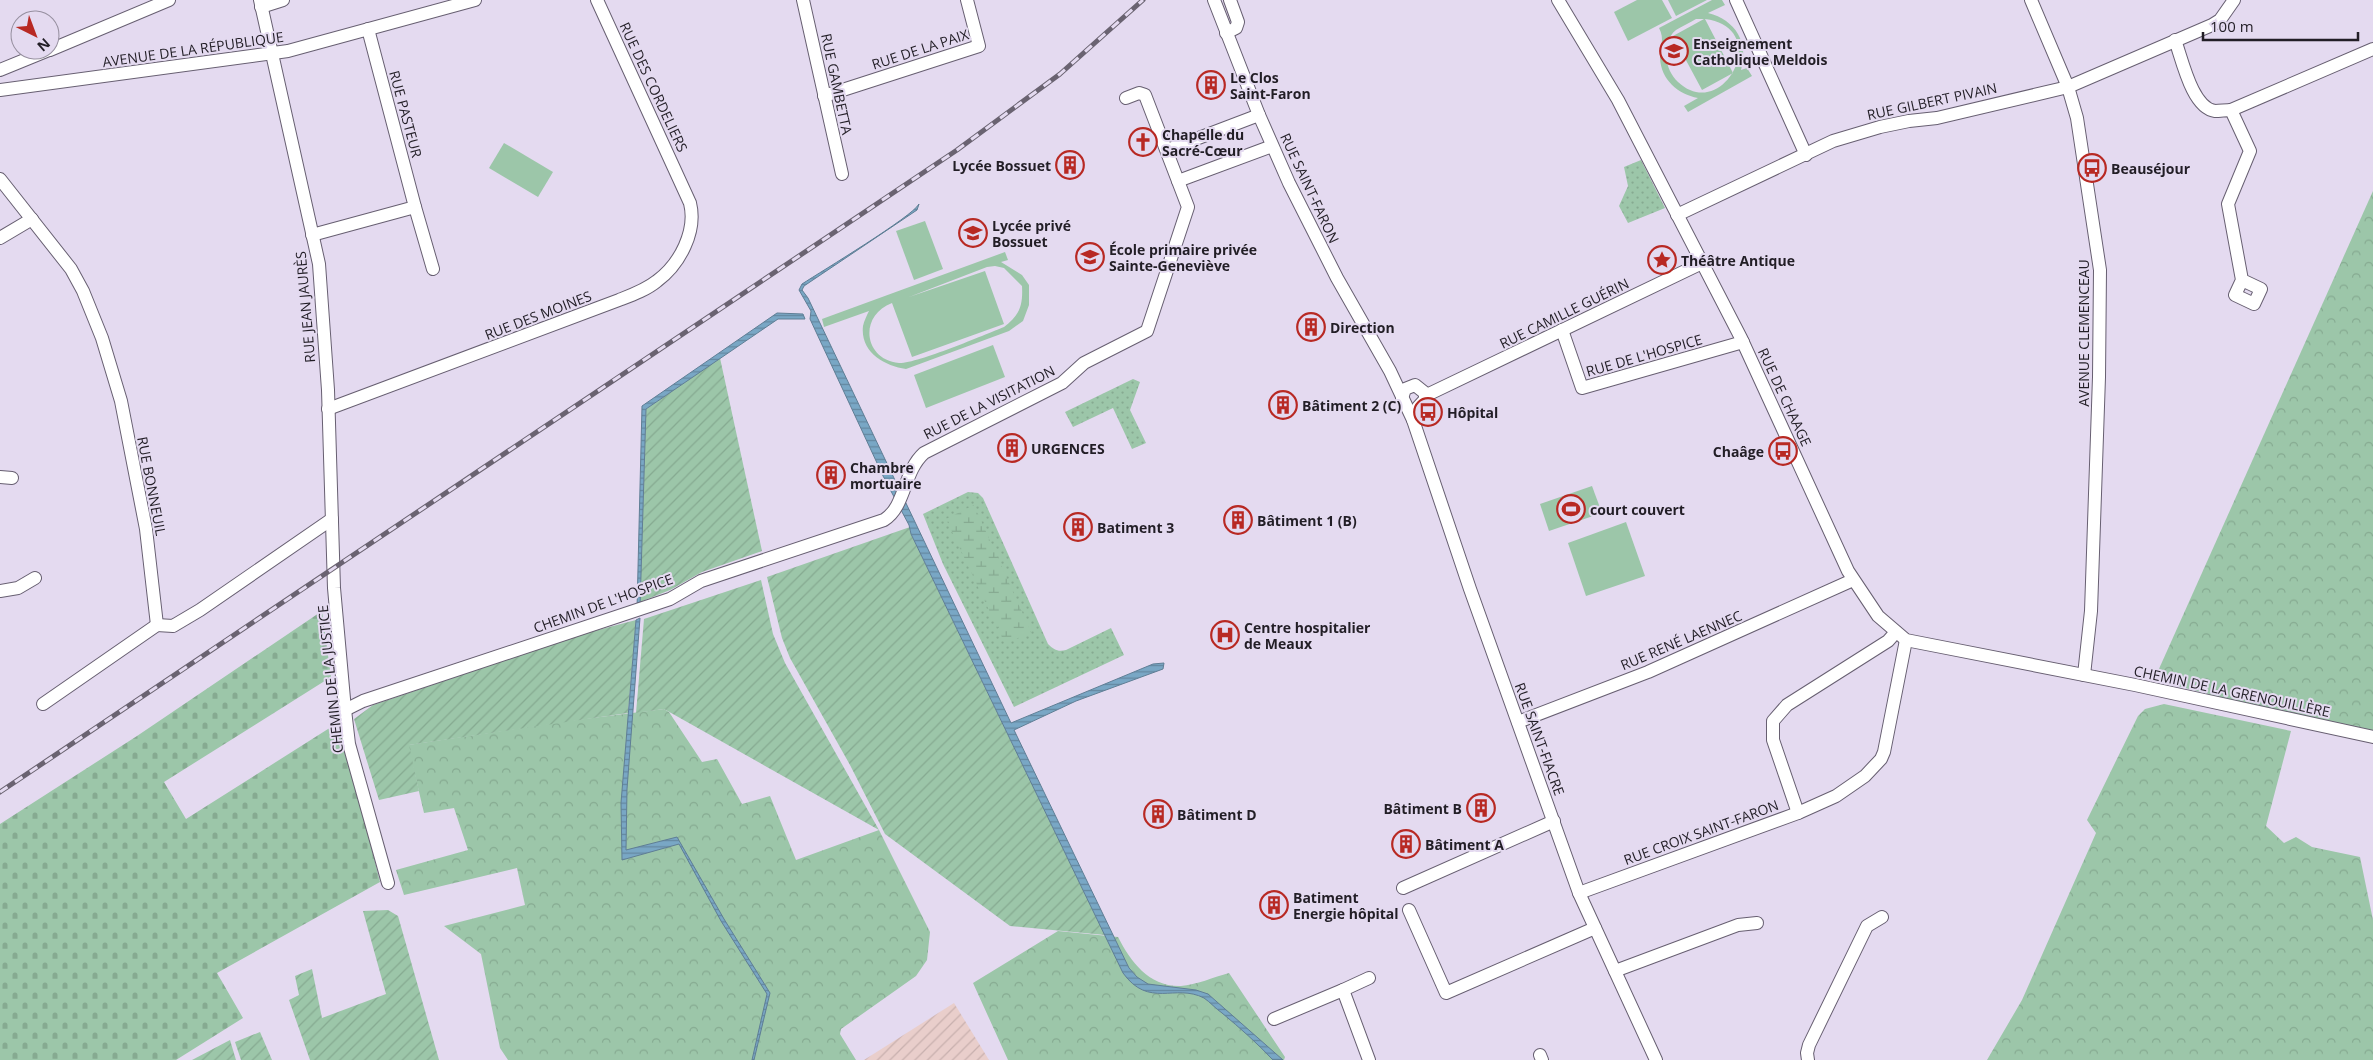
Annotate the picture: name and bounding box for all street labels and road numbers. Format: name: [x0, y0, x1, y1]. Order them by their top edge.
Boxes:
street label: RUE DES CORDELIERS: [616, 19, 692, 155]
street label: RUE DE LA PAIX: [869, 24, 972, 74]
street label: AVENUE DE LA RÉPUBLIQUE: [101, 27, 285, 71]
street label: RUE GAMBETTA: [817, 32, 857, 136]
street label: RUE PASTEUR: [385, 68, 427, 160]
street label: RUE GILBERT PIVAIN: [1865, 78, 1999, 124]
street label: RUE SAINT-FARON: [1276, 130, 1344, 246]
street label: RUE JEAN JAURÈS: [291, 251, 319, 363]
street label: AVENUE CLEMENCEAU: [2074, 259, 2093, 407]
street label: RUE CAMILLE GUÉRIN: [1496, 273, 1632, 353]
street label: RUE DES MOINES: [482, 286, 594, 344]
street label: RUE DE L'HOSPICE: [1584, 329, 1704, 381]
street label: RUE DE CHAAGE: [1754, 345, 1816, 449]
street label: RUE DE LA VISITATION: [920, 361, 1058, 443]
street label: RUE BONNEUIL: [133, 435, 171, 537]
street label: CHEMIN DE L'HOSPICE: [531, 569, 675, 637]
street label: CHEMIN DE LA JUSTICE: [313, 604, 347, 754]
street label: RUE RENÉ LAENNEC: [1617, 606, 1745, 674]
street label: CHEMIN DE LA GRENOUILLÈRE: [2132, 661, 2332, 721]
street label: RUE SAINT-FIACRE: [1511, 680, 1569, 798]
street label: RUE CROIX SAINT-FARON: [1621, 795, 1781, 869]

